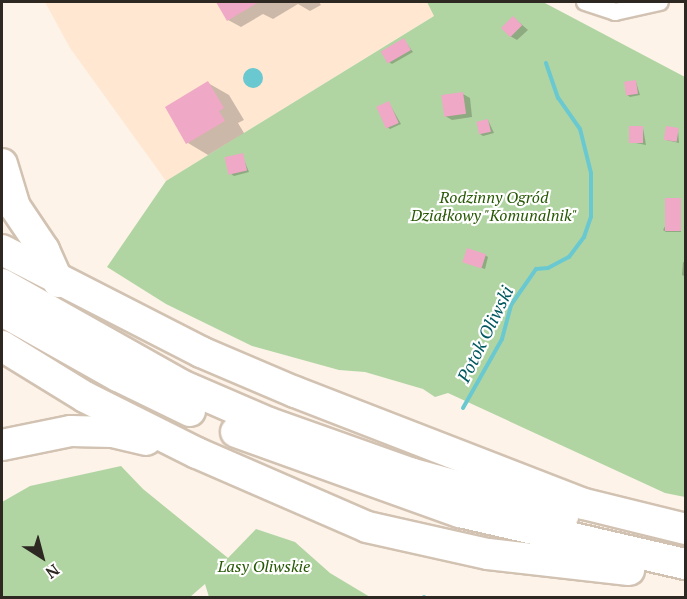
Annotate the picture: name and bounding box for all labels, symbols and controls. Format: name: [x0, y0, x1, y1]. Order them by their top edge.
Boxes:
park label: Rodzinny Ogród Działkowy "Komunalnik": [411, 187, 577, 225]
water label: Potok Oliwski: [452, 282, 518, 386]
north arrow: [12, 527, 72, 587]
park label: Lasy Oliwskie: [218, 556, 310, 576]
text: N: [41, 559, 64, 584]

